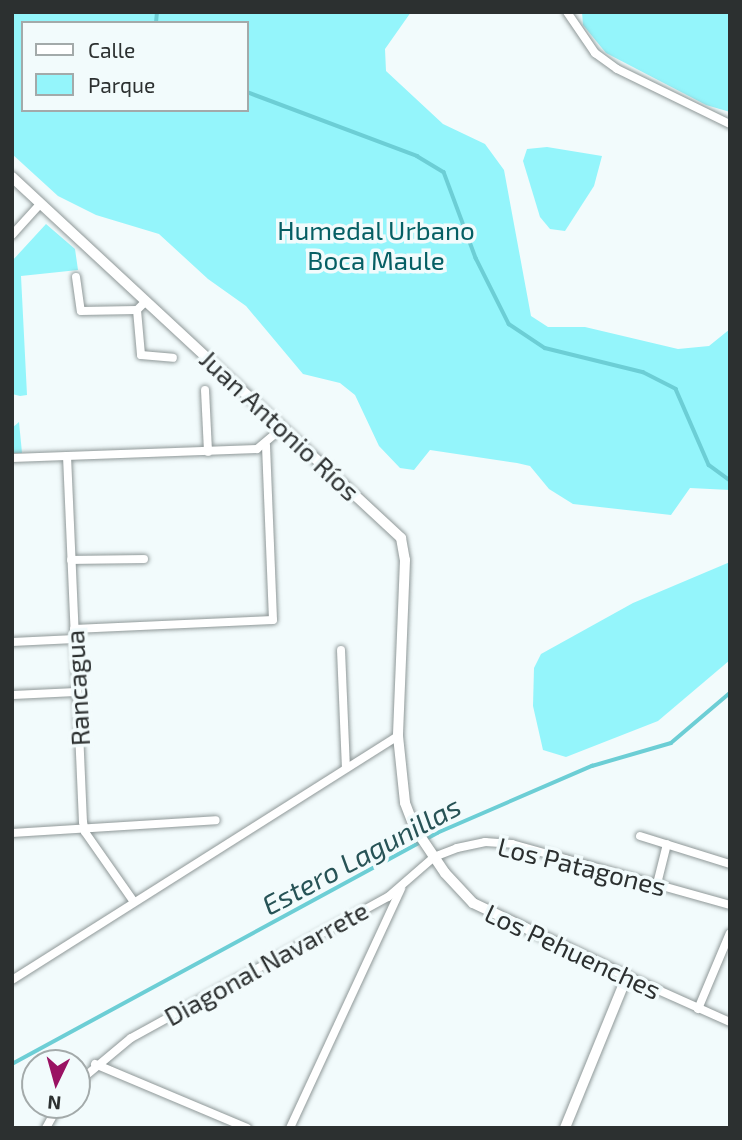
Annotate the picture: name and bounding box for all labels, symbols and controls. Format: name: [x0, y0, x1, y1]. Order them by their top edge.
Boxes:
legend: [21, 21, 248, 112]
text: Calle: [88, 37, 135, 62]
text: Parque: [88, 72, 155, 97]
park label: Humedal Urbano Boca Maule: [277, 214, 475, 276]
street label: Juan Antonio Ríos: [194, 343, 366, 507]
street label: Rancagua: [58, 629, 96, 747]
water label: Estero Lagunillas: [256, 788, 466, 922]
street label: Los Patagones: [495, 830, 669, 902]
street label: Diagonal Navarrete: [158, 894, 374, 1032]
street label: Los Pehuenches: [480, 897, 666, 1005]
north arrow: [21, 1049, 91, 1119]
text: N: [46, 1091, 62, 1115]

